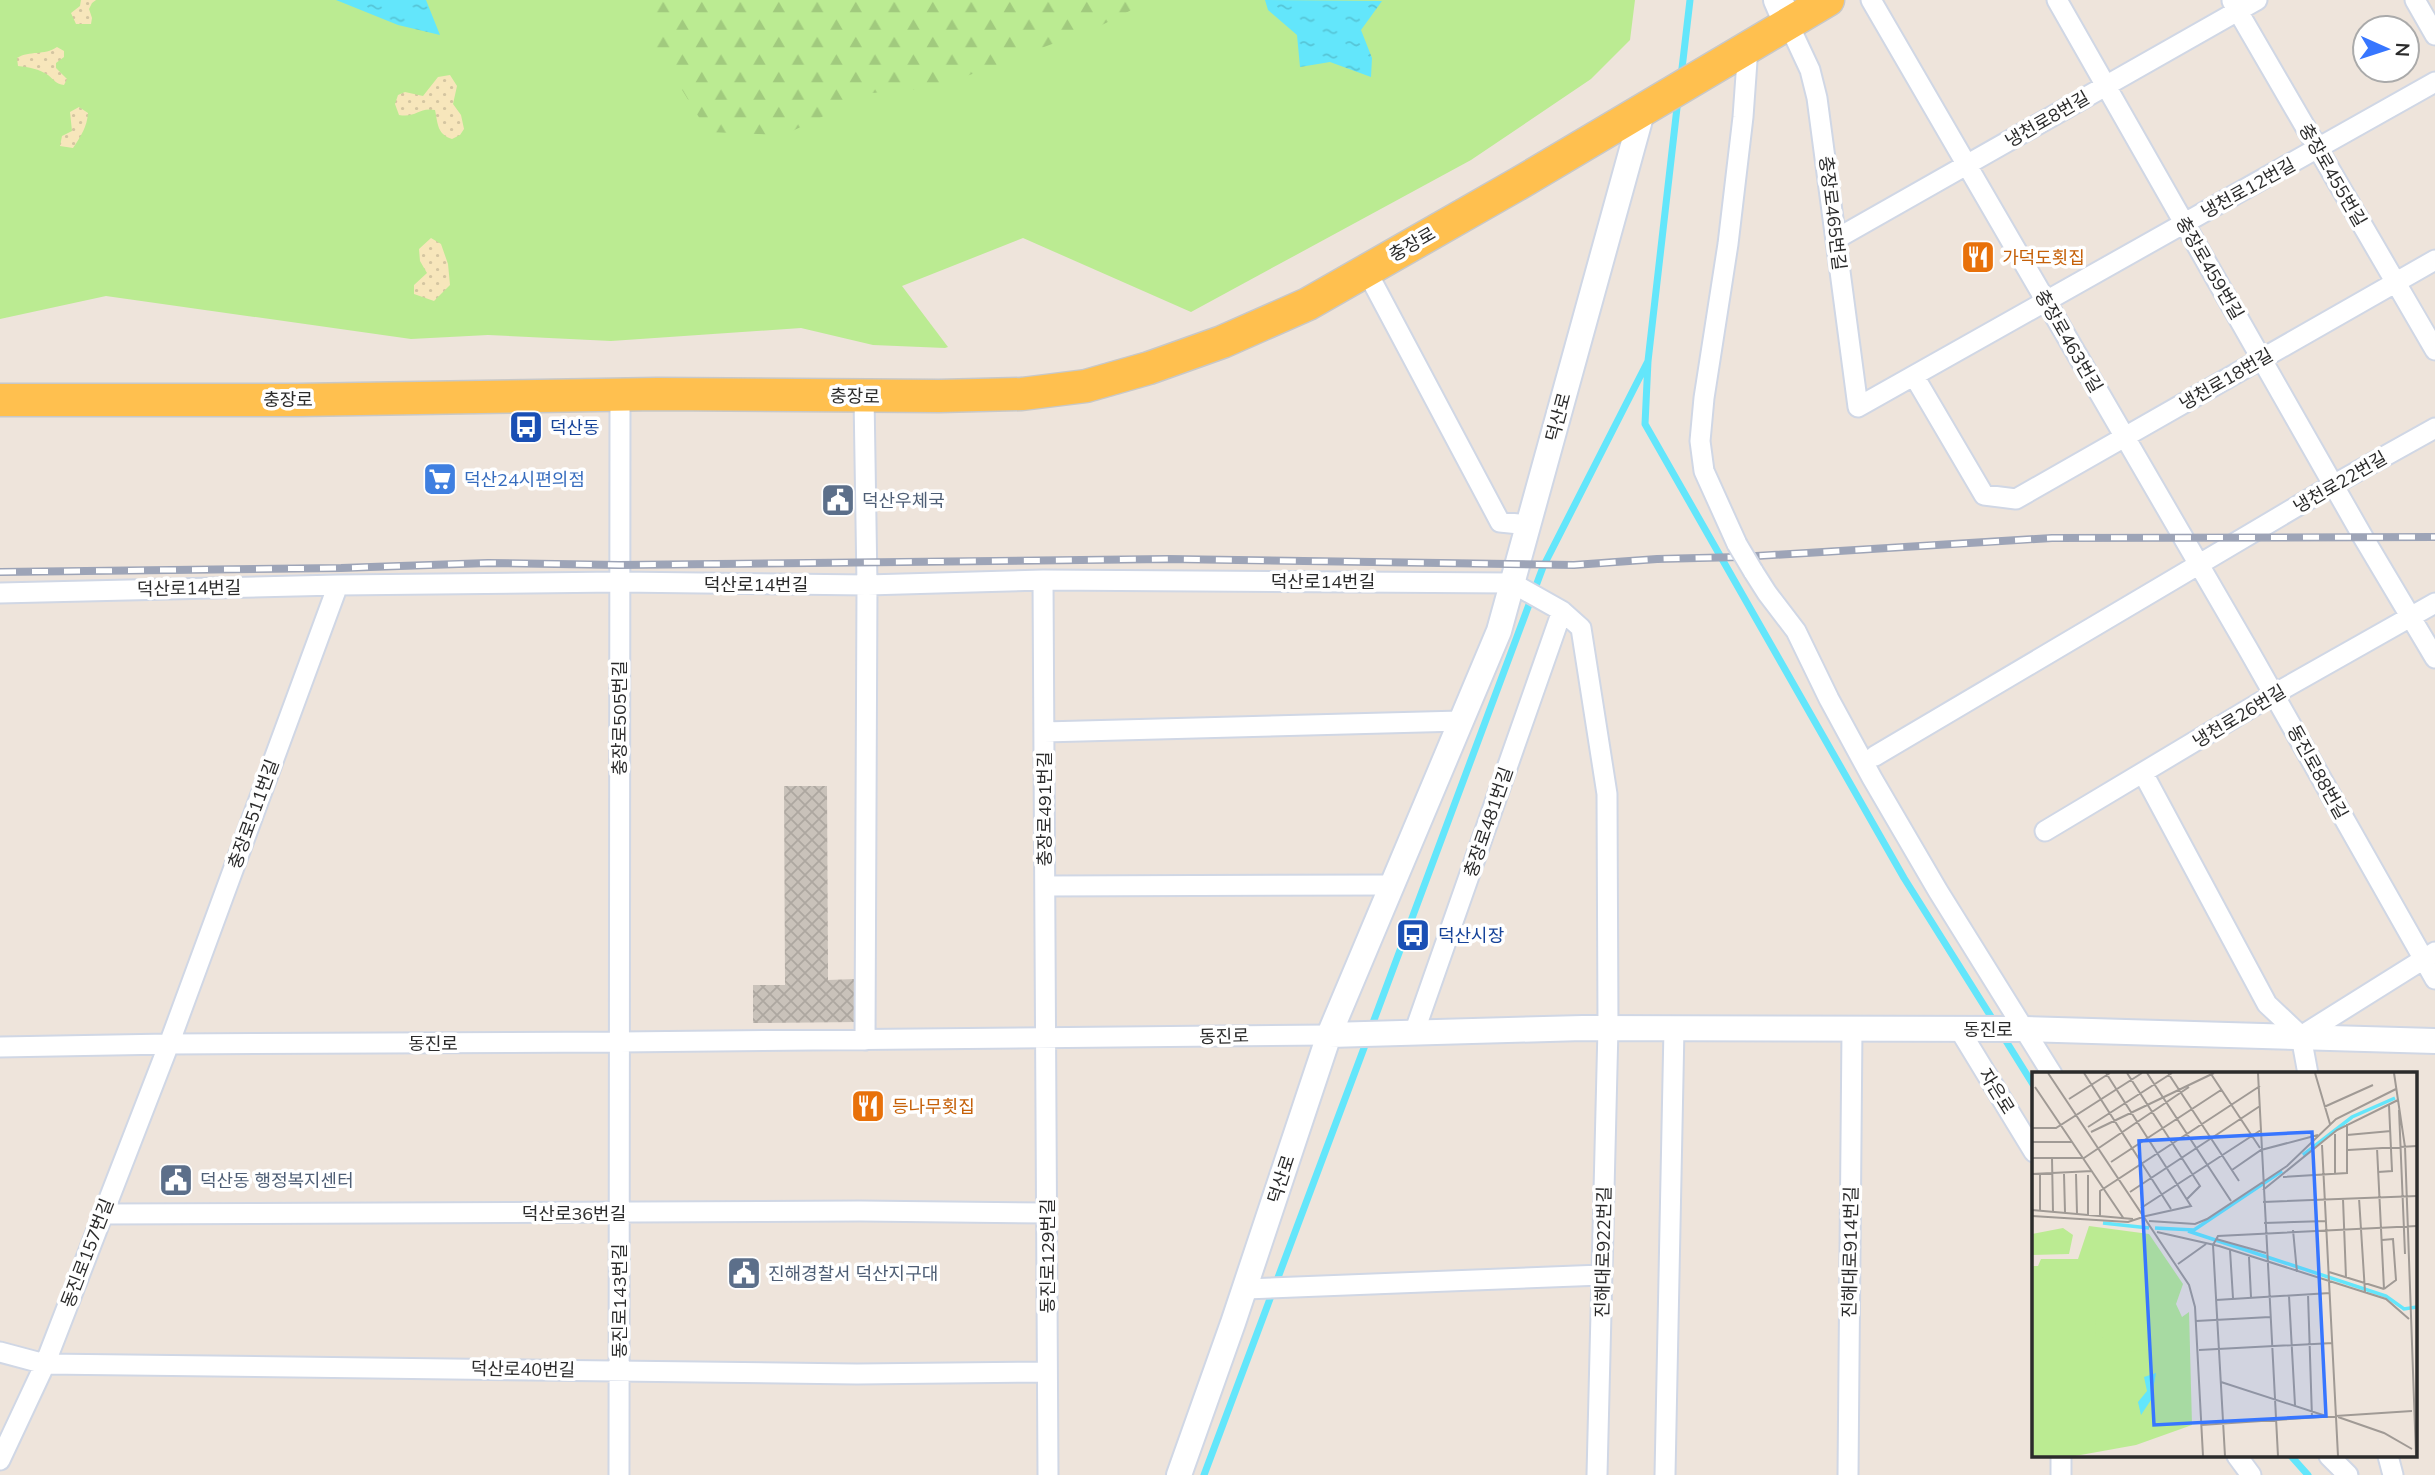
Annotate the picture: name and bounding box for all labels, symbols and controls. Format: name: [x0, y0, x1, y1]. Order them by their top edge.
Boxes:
north arrow: [2351, 14, 2421, 84]
text: N: [2391, 42, 2415, 58]
street label: 냉천로8번길: [2001, 86, 2093, 152]
street label: 충장로455번길: [2294, 119, 2372, 231]
street label: 냉천로12번길: [2197, 153, 2299, 223]
street label: 충장로465번길: [1815, 154, 1851, 272]
street label: 충장로459번길: [2171, 212, 2249, 324]
street label: 충장로: [1385, 222, 1439, 266]
restaurant icon: 가덕도횟집: [1959, 238, 1997, 276]
place label: 가덕도횟집: [2002, 246, 2085, 269]
street label: 충장로463번길: [2030, 285, 2108, 397]
street label: 냉천로18번길: [2175, 343, 2277, 415]
street label: 충장로: [830, 384, 880, 408]
street label: 충장로: [263, 388, 313, 411]
street label: 덕산로: [1540, 390, 1576, 444]
bus stop icon: 덕산동: [507, 408, 545, 446]
place label: 덕산동: [550, 416, 600, 439]
street label: 냉천로22번길: [2289, 446, 2391, 518]
supermarket icon: 덕산24시편의점: [421, 460, 459, 498]
place label: 덕산24시편의점: [464, 468, 585, 491]
public building icon: 덕산우체국: [819, 481, 857, 519]
place label: 덕산우체국: [862, 489, 945, 512]
street label: 덕산로14번길: [1271, 570, 1375, 593]
street label: 덕산로14번길: [704, 573, 808, 596]
street label: 덕산로14번길: [137, 576, 241, 600]
street label: 충장로505번길: [608, 660, 631, 776]
street label: 냉천로26번길: [2188, 679, 2290, 753]
street label: 동진로88번길: [2283, 721, 2353, 823]
street label: 충장로491번길: [1033, 751, 1056, 867]
street label: 충장로511번길: [222, 756, 284, 872]
street label: 충장로481번길: [1458, 764, 1518, 880]
bus stop icon: 덕산시장: [1394, 916, 1432, 954]
place label: 덕산시장: [1438, 924, 1504, 947]
street label: 동진로: [1963, 1018, 2013, 1041]
street label: 동진로: [1199, 1024, 1249, 1048]
street label: 동진로: [408, 1032, 458, 1055]
street label: 자은로: [1974, 1064, 2020, 1118]
inset map: [2032, 1072, 2418, 1458]
restaurant icon: 등나무횟집: [849, 1087, 887, 1125]
place label: 등나무횟집: [892, 1095, 975, 1118]
street label: 덕산로: [1262, 1152, 1300, 1206]
public building icon: 덕산동 행정복지센터: [157, 1161, 195, 1199]
place label: 덕산동 행정복지센터: [200, 1169, 354, 1192]
street label: 진해대로922번길: [1590, 1186, 1616, 1318]
street label: 진해대로914번길: [1837, 1186, 1863, 1318]
street label: 동진로157번길: [56, 1195, 118, 1311]
street label: 동진로129번길: [1036, 1198, 1059, 1314]
street label: 덕산로36번길: [522, 1202, 626, 1225]
street label: 동진로143번길: [608, 1243, 631, 1359]
public building icon: 진해경찰서 덕산지구대: [725, 1254, 763, 1292]
place label: 진해경찰서 덕산지구대: [768, 1262, 938, 1285]
street label: 덕산로40번길: [471, 1357, 575, 1381]

